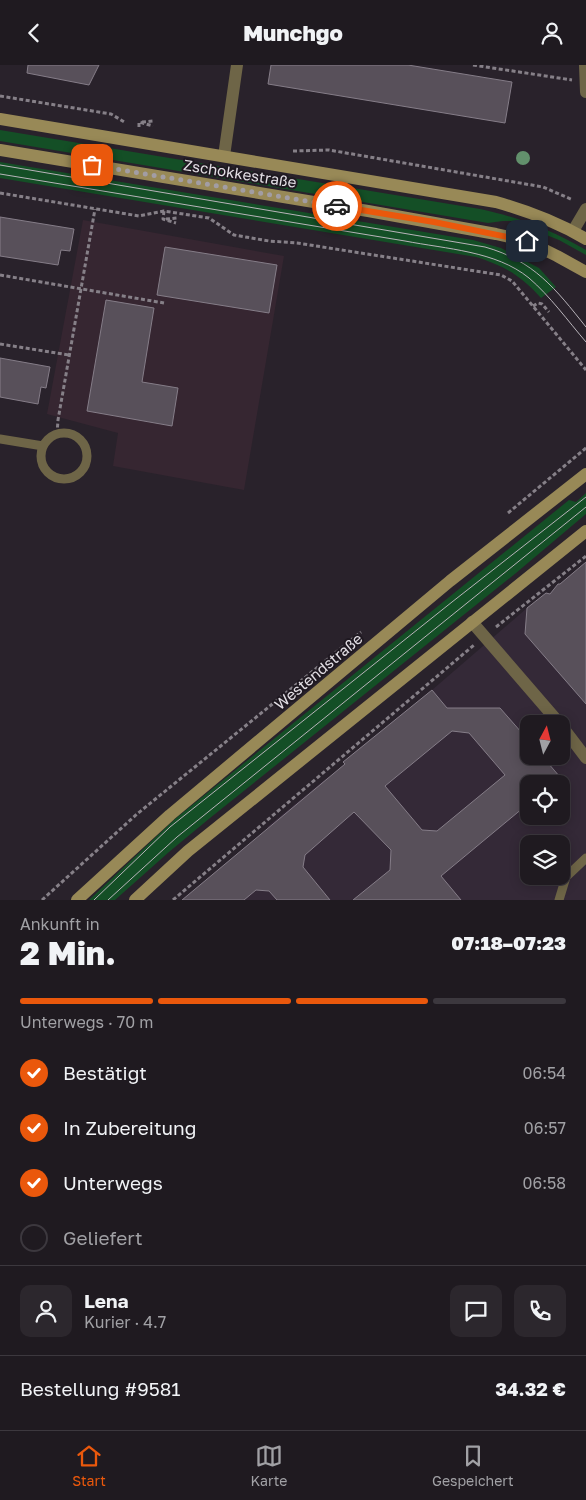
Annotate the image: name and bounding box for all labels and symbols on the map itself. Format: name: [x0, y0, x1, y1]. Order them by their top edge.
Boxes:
pin: [71, 144, 113, 186]
street label: Zschokkestraße: [182, 155, 298, 191]
courier: [312, 181, 362, 231]
pin: [506, 220, 548, 262]
street label: Westendstraße: [270, 629, 366, 713]
north arrow: [520, 715, 570, 765]

